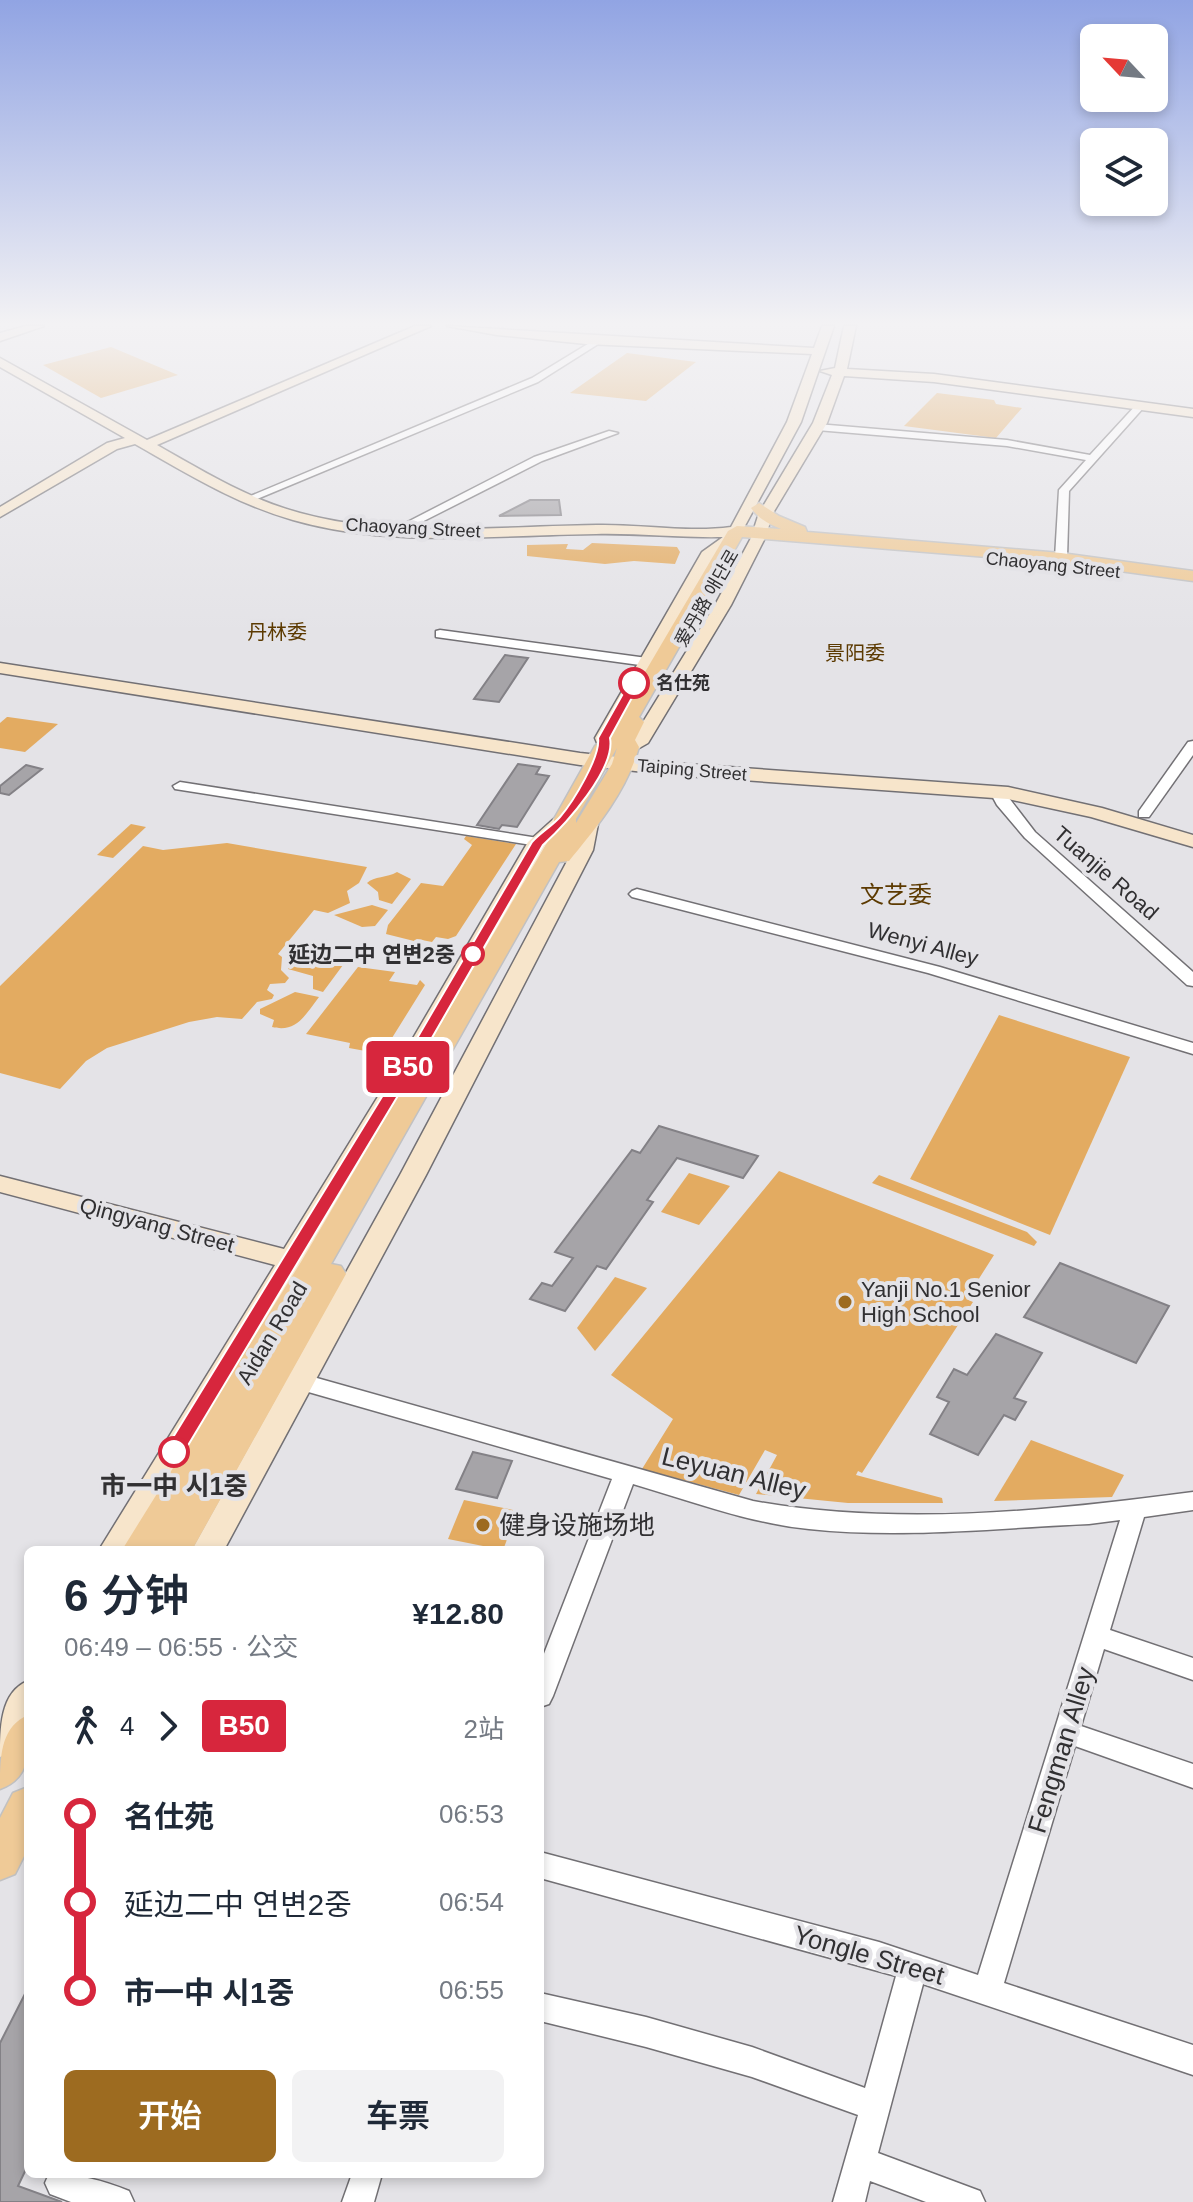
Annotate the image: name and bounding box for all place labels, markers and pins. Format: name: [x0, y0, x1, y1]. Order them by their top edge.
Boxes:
marker: 名仕苑: [619, 668, 649, 698]
place label: 名仕苑: [656, 673, 710, 693]
place label: 延边二中 연변2중: [288, 942, 455, 967]
marker: 延边二中 연변2중: [462, 943, 484, 965]
place label: Yanji No.1 Senior High School: [861, 1277, 1031, 1327]
marker: Yanji No.1 Senior High School: [836, 1293, 854, 1311]
marker: 市一中 시1중: [159, 1437, 189, 1467]
place label: 市一中 시1중: [100, 1471, 248, 1501]
place label: 健身设施场地: [499, 1510, 655, 1540]
marker: 健身设施场地: [474, 1516, 492, 1534]

